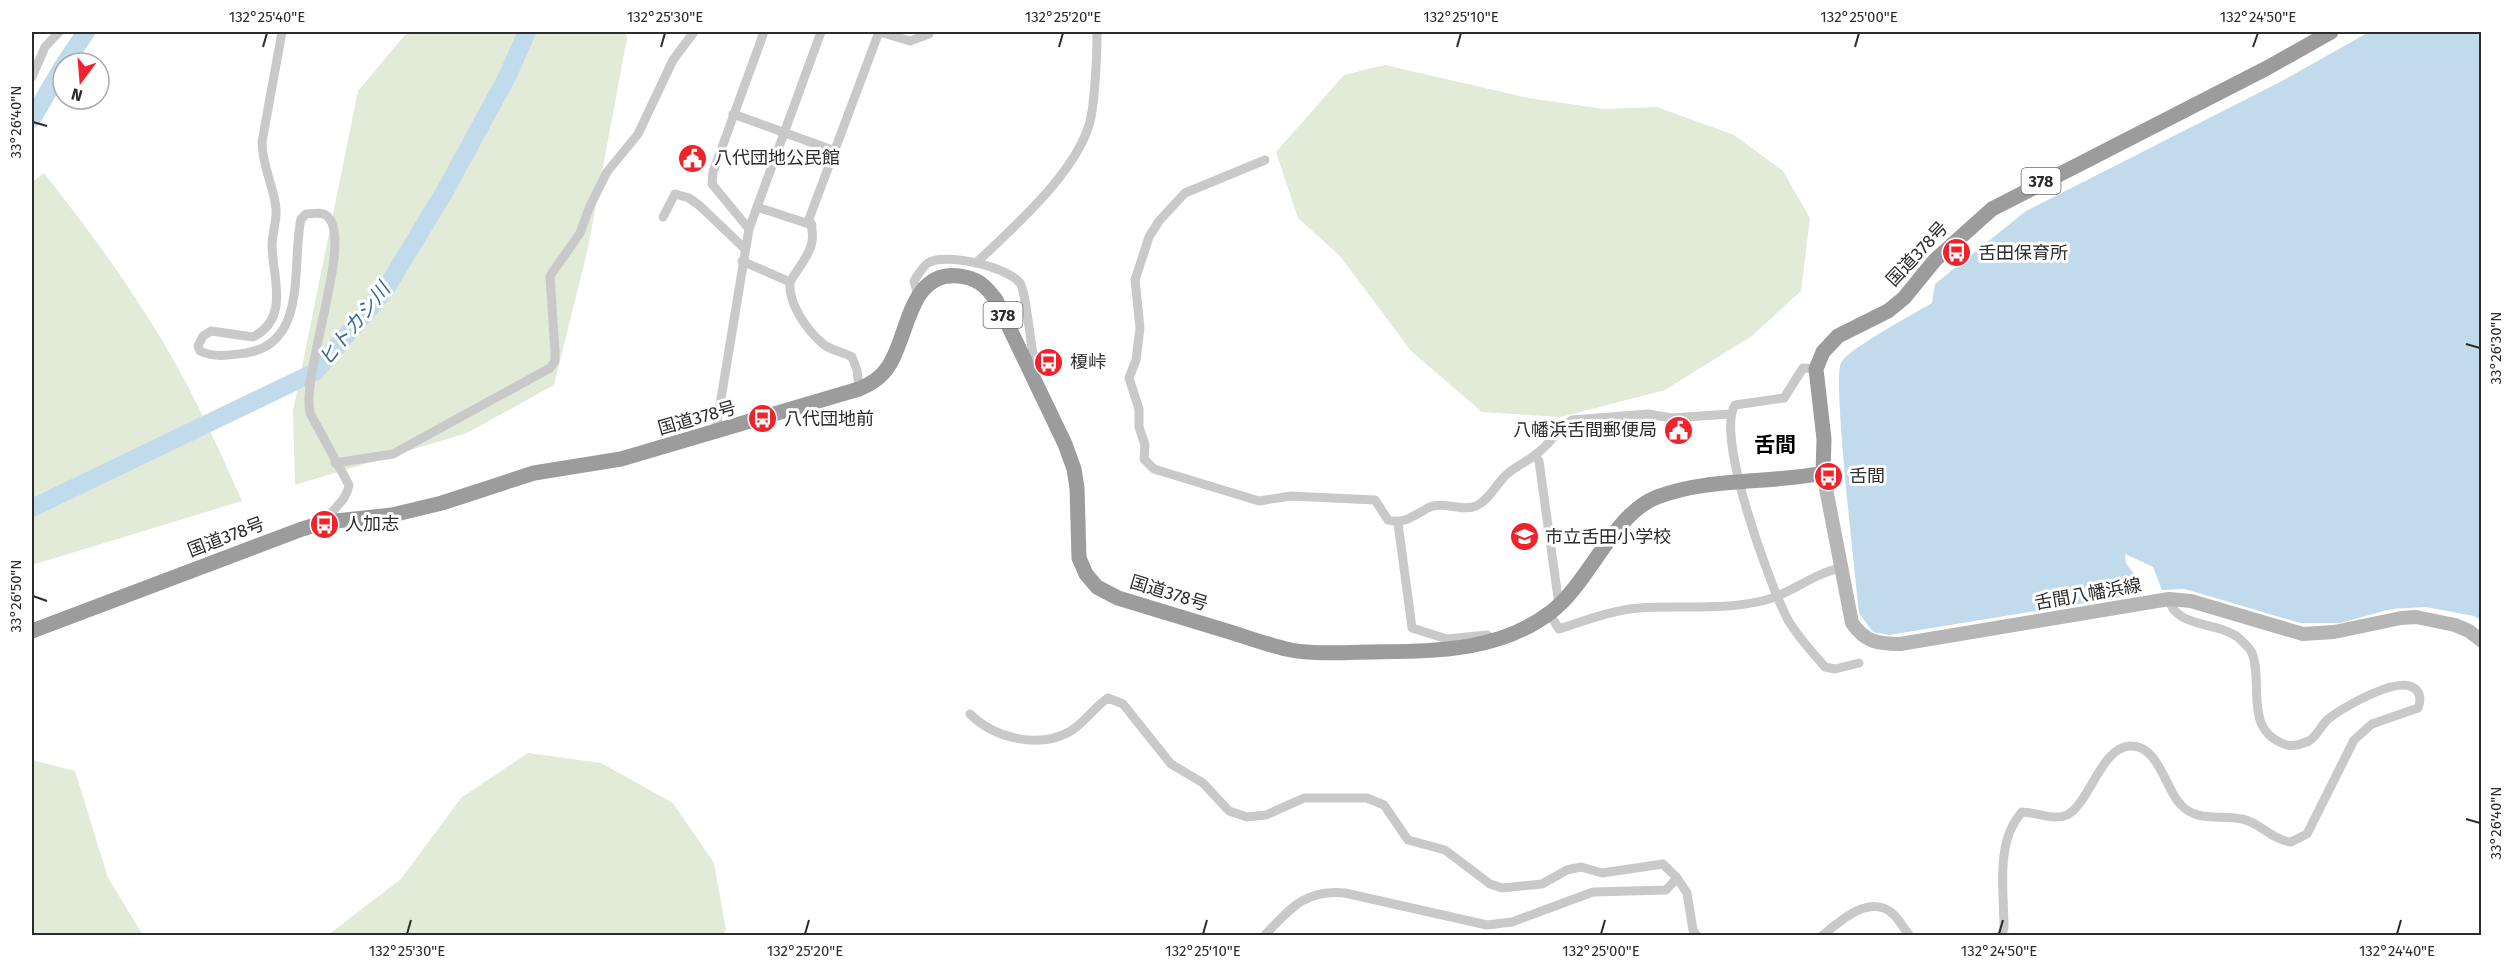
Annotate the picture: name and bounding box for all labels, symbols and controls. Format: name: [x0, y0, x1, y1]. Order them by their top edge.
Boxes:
text: 132°25'40"E: [229, 8, 305, 26]
text: 132°25'30"E: [627, 8, 703, 26]
text: 132°25'20"E: [1025, 8, 1101, 26]
text: 132°25'10"E: [1423, 8, 1499, 26]
text: 132°25'00"E: [1820, 8, 1898, 26]
text: 132°24'50"E: [2220, 8, 2296, 26]
north arrow: [51, 51, 111, 111]
text: N: [69, 84, 85, 106]
text: 33°26'40"N: [7, 85, 25, 159]
public building icon: 八代団地公民館: [677, 142, 709, 174]
place label: 八代団地公民館: [714, 147, 840, 169]
road number: 378: [2022, 168, 2060, 194]
street label: 国道378号: [1882, 217, 1952, 291]
bus stop icon: 舌田保育所: [1941, 237, 1973, 269]
place label: 舌田保育所: [1978, 242, 2068, 264]
water label: ヒトカシ川: [313, 276, 396, 370]
road number: 378: [984, 302, 1022, 328]
text: 33°26'30"N: [2487, 311, 2505, 385]
bus stop icon: 榎峠: [1033, 346, 1065, 378]
place label: 榎峠: [1070, 351, 1106, 373]
street label: 国道378号: [655, 396, 739, 440]
bus stop icon: 八代団地前: [747, 403, 779, 435]
place label: 八代団地前: [784, 408, 874, 430]
public building icon: 八幡浜舌間郵便局: [1662, 414, 1694, 446]
place label: 八幡浜舌間郵便局: [1513, 419, 1657, 441]
district label: 舌間: [1754, 432, 1796, 458]
bus stop icon: 舌間: [1812, 460, 1844, 492]
place label: 舌間: [1849, 465, 1885, 487]
bus stop icon: 人加志: [308, 508, 340, 540]
street label: 国道378号: [185, 512, 267, 562]
place label: 人加志: [345, 513, 399, 535]
school or university icon: 市立舌田小学校: [1508, 521, 1540, 553]
place label: 市立舌田小学校: [1545, 526, 1671, 548]
text: 33°26'50"N: [7, 559, 25, 633]
street label: 国道378号: [1127, 571, 1211, 615]
street label: 舌間八幡浜線: [2033, 574, 2143, 614]
text: 33°26'40"N: [2487, 786, 2505, 860]
text: 132°25'30"E: [369, 942, 445, 960]
text: 132°25'20"E: [767, 942, 843, 960]
text: 132°25'10"E: [1165, 942, 1241, 960]
text: 132°25'00"E: [1562, 942, 1640, 960]
text: 132°24'50"E: [1961, 942, 2037, 960]
text: 132°24'40"E: [2359, 942, 2435, 960]

